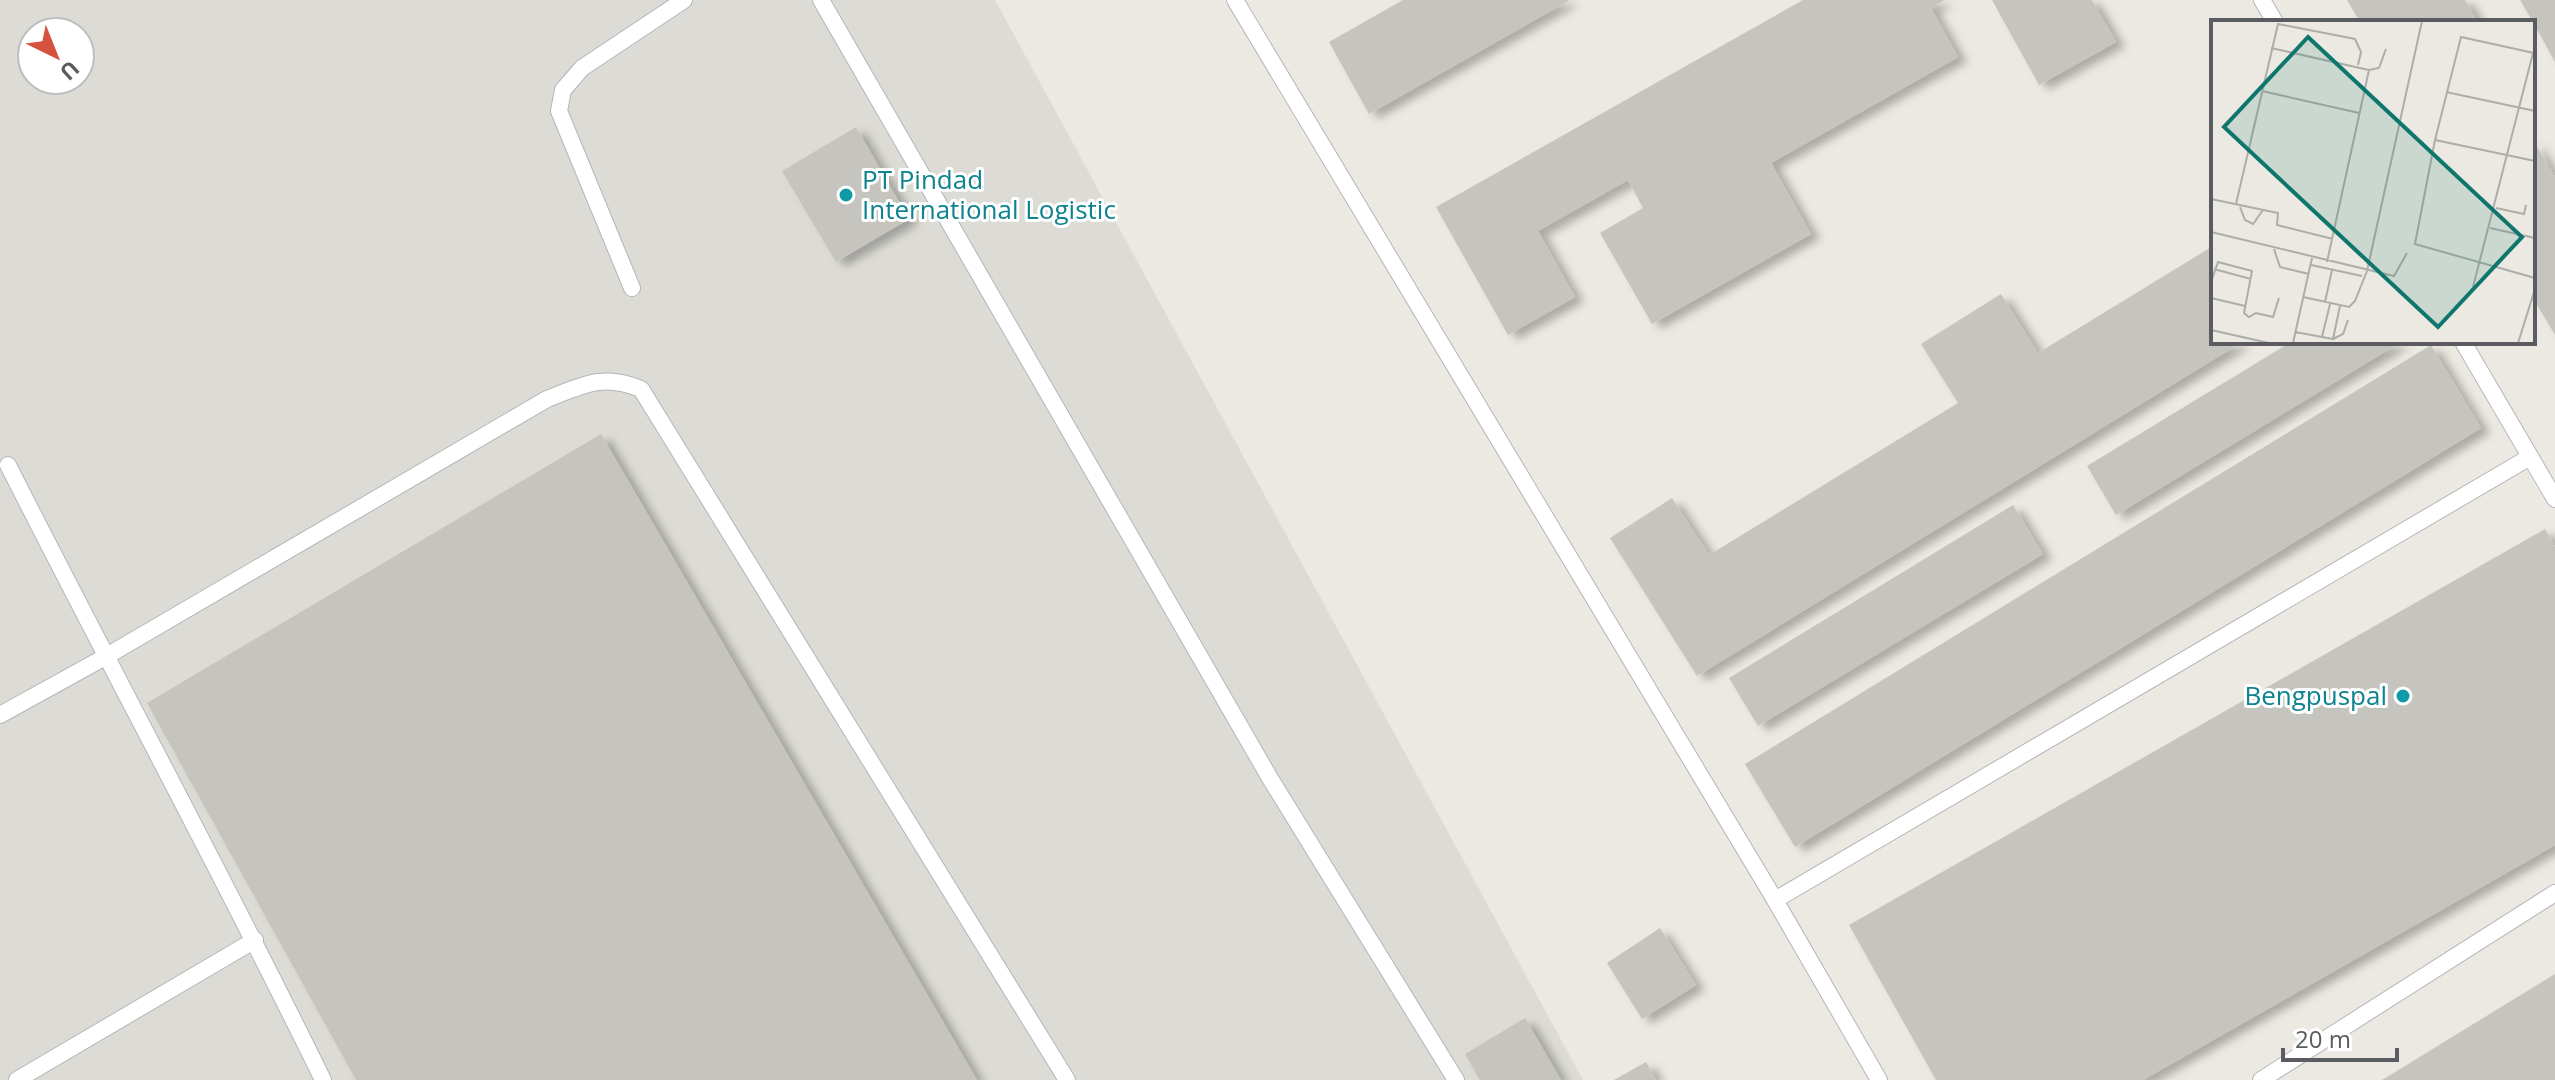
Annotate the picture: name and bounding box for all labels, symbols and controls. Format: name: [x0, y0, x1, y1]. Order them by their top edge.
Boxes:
north arrow: [16, 16, 96, 96]
inset map: [2211, 20, 2535, 344]
text: U: [54, 55, 87, 88]
place label: PT Pindad International Logistic: [862, 161, 1116, 227]
marker: PT Pindad International Logistic: [837, 186, 855, 204]
place label: Bengpuspal: [2244, 677, 2387, 713]
marker: Bengpuspal: [2394, 687, 2412, 705]
scale bar: [2283, 1012, 2397, 1062]
text: 20 m: [2295, 1022, 2351, 1055]

